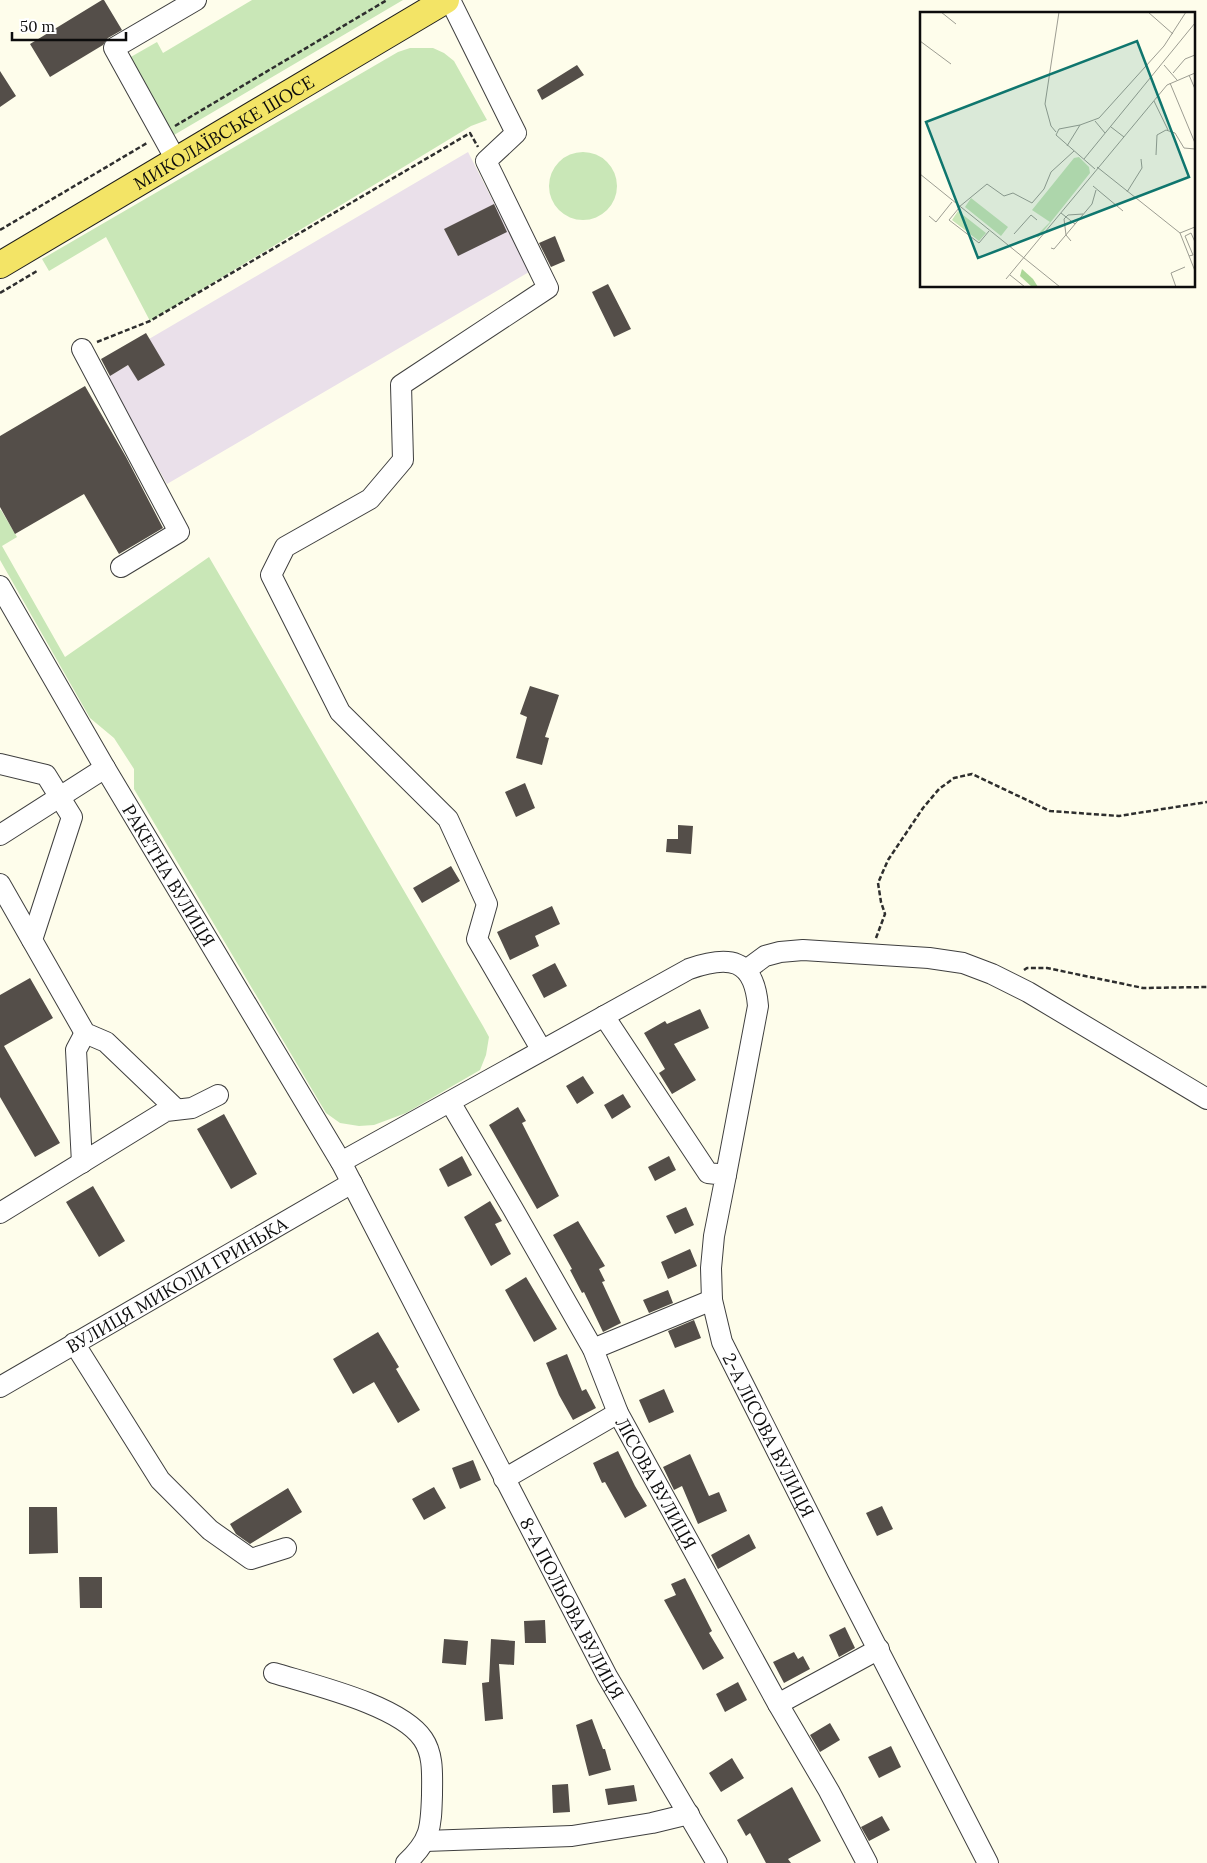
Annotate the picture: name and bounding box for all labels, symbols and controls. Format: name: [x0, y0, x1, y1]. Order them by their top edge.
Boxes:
scale bar: [12, 10, 126, 42]
inset map: [920, 12, 1194, 288]
text: 50 m: [20, 17, 55, 36]
street label: МИКОЛАЇВСЬКЕ ШОСЕ: [129, 70, 318, 195]
street label: РАКЕТНА ВУЛИЦЯ: [118, 800, 221, 951]
street label: ВУЛИЦЯ МИКОЛИ ГРИНЬКА: [62, 1211, 292, 1358]
street label: 2-А ЛІСОВА ВУЛИЦЯ: [718, 1349, 820, 1521]
street label: ЛІСОВА ВУЛИЦЯ: [611, 1413, 702, 1553]
street label: 8-А ПОЛЬОВА ВУЛИЦЯ: [515, 1513, 630, 1703]

